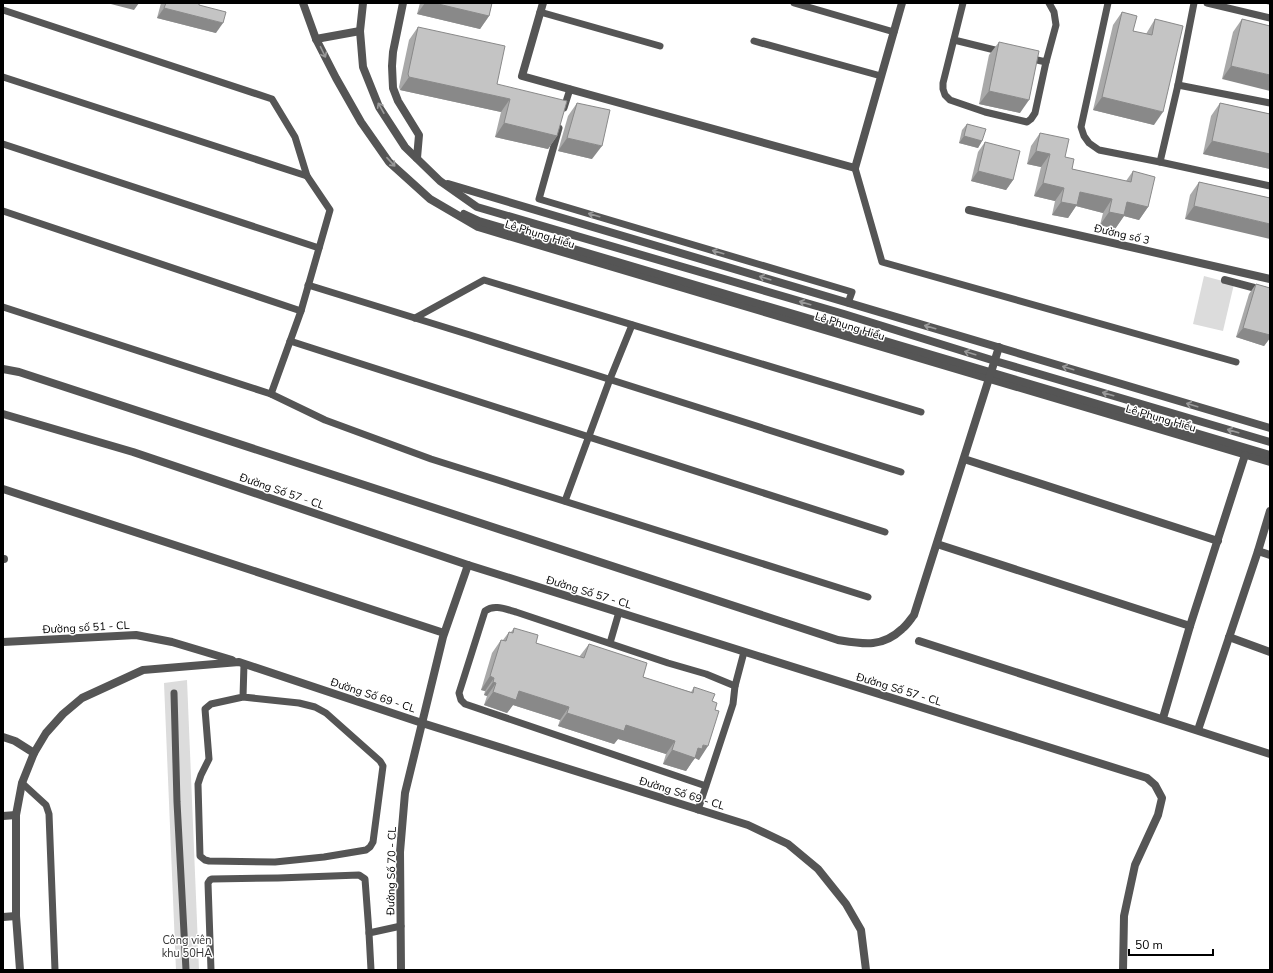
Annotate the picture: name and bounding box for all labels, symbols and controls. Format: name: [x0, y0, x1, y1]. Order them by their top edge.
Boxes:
one-way arrow: [320, 46, 327, 58]
one-way arrow: [376, 102, 384, 114]
one-way arrow: [386, 157, 395, 167]
one-way arrow: [587, 211, 600, 218]
street label: Lê Phụng Hiểu: [503, 217, 577, 252]
street label: Đường số 3: [1092, 221, 1151, 248]
one-way arrow: [712, 248, 725, 255]
one-way arrow: [758, 274, 771, 281]
one-way arrow: [799, 299, 812, 306]
street label: Lê Phụng Hiểu: [813, 309, 887, 344]
one-way arrow: [923, 323, 936, 330]
one-way arrow: [964, 349, 977, 356]
one-way arrow: [1061, 364, 1074, 371]
one-way arrow: [1102, 390, 1115, 397]
street label: Lê Phụng Hiểu: [1124, 401, 1198, 436]
one-way arrow: [1186, 401, 1199, 408]
one-way arrow: [1226, 427, 1239, 434]
street label: Đường Số 57 - CL: [237, 470, 326, 513]
street label: Đường Số 57 - CL: [543, 572, 633, 613]
street label: Đường số 51 - CL: [41, 618, 130, 637]
street label: Đường Số 57 - CL: [853, 669, 943, 710]
street label: Đường Số 69 - CL: [327, 674, 417, 716]
street label: Đường Số 69 - CL: [636, 773, 726, 814]
street label: Đường Số 70 - CL: [383, 827, 400, 916]
scale bar: [1129, 931, 1213, 957]
park label: Công viên khu 50HA: [162, 933, 212, 961]
text: 50 m: [1135, 937, 1163, 953]

